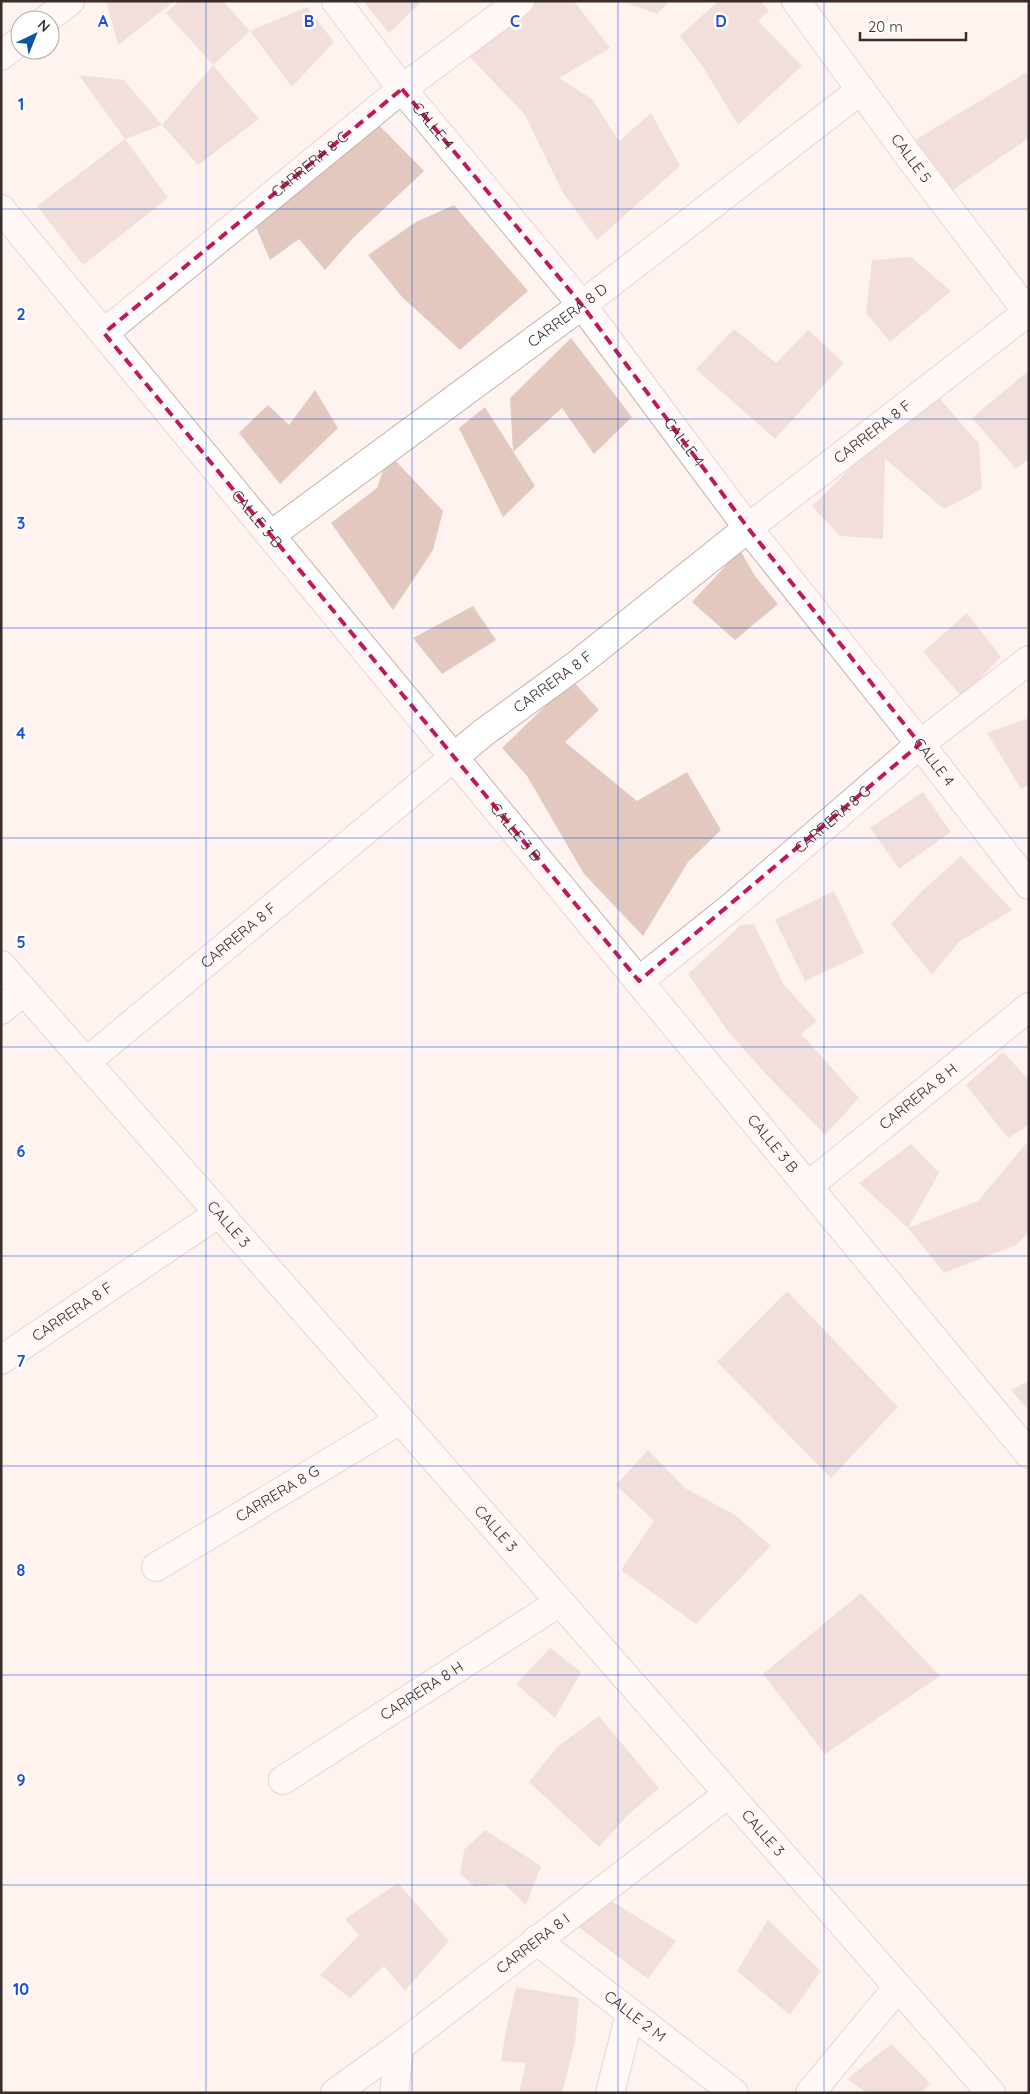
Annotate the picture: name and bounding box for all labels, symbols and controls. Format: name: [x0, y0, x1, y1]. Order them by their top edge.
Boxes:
north arrow: [10, 10, 60, 60]
scale bar: [860, 10, 966, 42]
text: A: [98, 11, 109, 31]
text: B: [304, 11, 314, 31]
text: C: [510, 11, 520, 31]
text: D: [715, 11, 727, 31]
text: N: [34, 15, 54, 36]
text: 20 m: [868, 17, 903, 36]
text: 1: [18, 94, 24, 114]
street label: CALLE 4: [408, 98, 458, 153]
street label: CARRERA 8 C: [267, 127, 352, 201]
street label: CALLE 5: [887, 130, 936, 187]
street label: CARRERA 8 D: [524, 279, 611, 351]
text: 2: [16, 304, 26, 324]
street label: CARRERA 8 F: [830, 396, 915, 467]
street label: CALLE 4: [660, 414, 709, 470]
street label: CALLE 3 B: [228, 486, 287, 552]
text: 3: [17, 513, 25, 533]
street label: CARRERA 8 F: [509, 646, 596, 717]
text: 4: [16, 723, 26, 743]
street label: CALLE 4: [910, 734, 959, 790]
street label: CARRERA 8 G: [790, 781, 874, 857]
street label: CALLE 3 B: [486, 799, 546, 865]
street label: CARRERA 8 F: [196, 898, 280, 972]
text: 5: [16, 932, 26, 952]
street label: CARRERA 8 H: [875, 1059, 961, 1134]
street label: CALLE 3 B: [744, 1110, 803, 1176]
text: 6: [17, 1141, 26, 1161]
street label: CALLE 3: [203, 1197, 255, 1251]
street label: CARRERA 8 F: [28, 1278, 116, 1345]
text: 7: [17, 1351, 26, 1371]
street label: CARRERA 8 G: [232, 1461, 323, 1526]
street label: CALLE 3: [470, 1501, 522, 1556]
text: 8: [17, 1560, 26, 1580]
street label: CARRERA 8 H: [376, 1657, 467, 1724]
text: 9: [16, 1770, 26, 1790]
street label: CALLE 3: [738, 1805, 789, 1860]
street label: CARRERA 8 I: [492, 1909, 573, 1978]
text: 10: [13, 1979, 29, 1999]
street label: CALLE 2 M: [601, 1986, 670, 2046]

